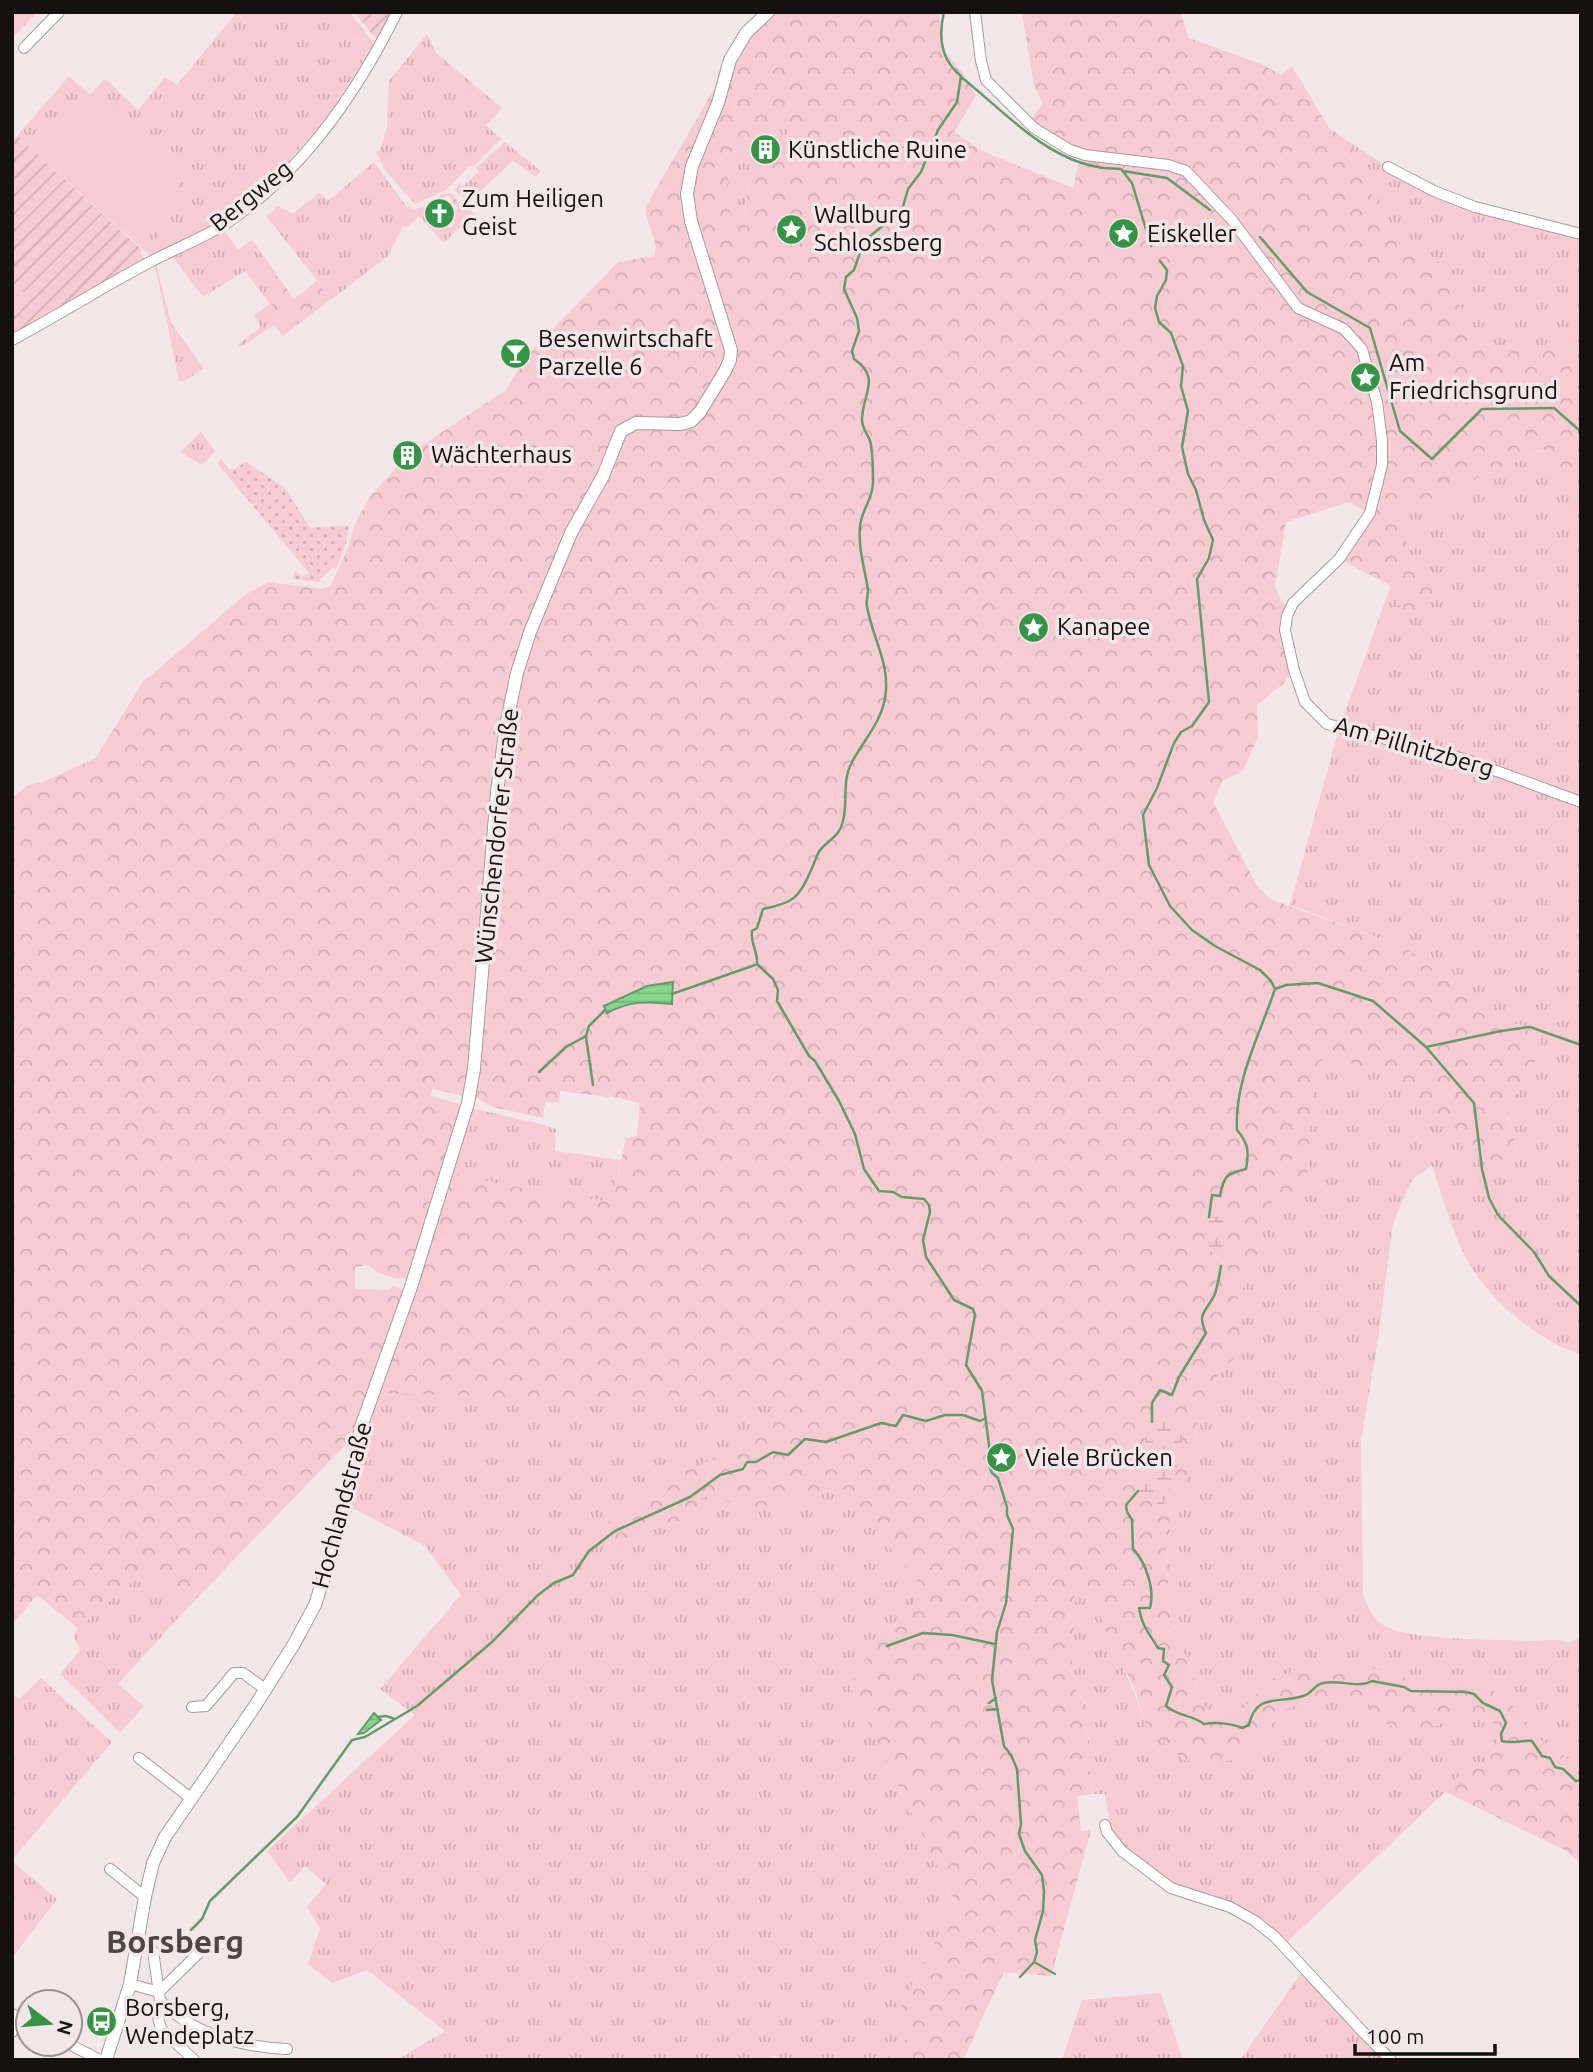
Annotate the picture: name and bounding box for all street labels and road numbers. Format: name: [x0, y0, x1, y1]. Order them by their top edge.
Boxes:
street label: Bergweg: [205, 155, 297, 237]
street label: Wünschendorfer Straße: [470, 707, 523, 965]
street label: Am Pillnitzberg: [1331, 711, 1497, 782]
street label: Hochlandstraße: [306, 1419, 377, 1591]

